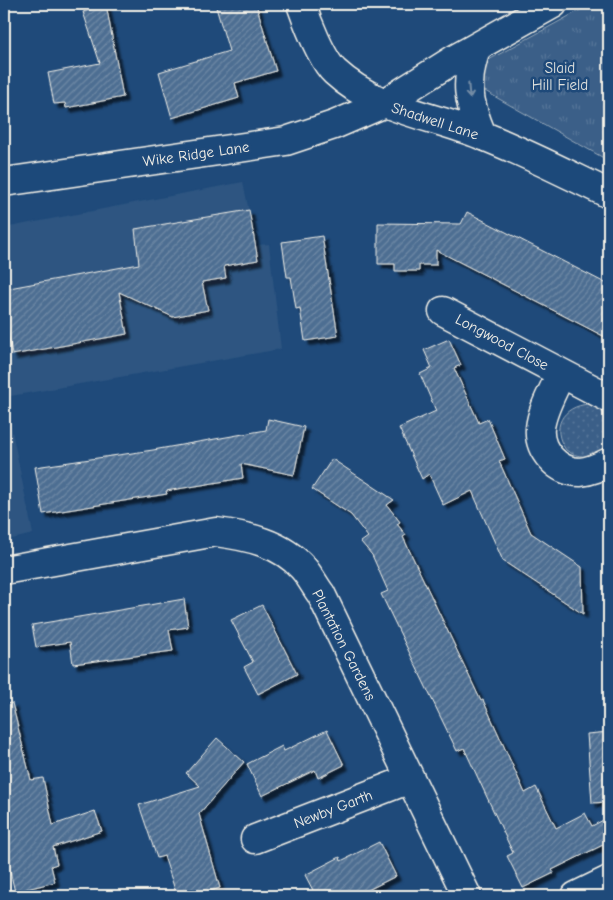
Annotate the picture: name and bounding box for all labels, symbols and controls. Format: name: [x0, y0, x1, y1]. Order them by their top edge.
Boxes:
park label: Slaid Hill Field: [532, 59, 588, 94]
one-way arrow: [464, 83, 474, 99]
street label: Shadwell Lane: [389, 98, 481, 144]
street label: Wike Ridge Lane: [142, 138, 251, 170]
street label: Longwood Close: [452, 310, 552, 374]
street label: Plantation Gardens: [308, 586, 380, 704]
street label: Newby Garth: [291, 786, 375, 832]

